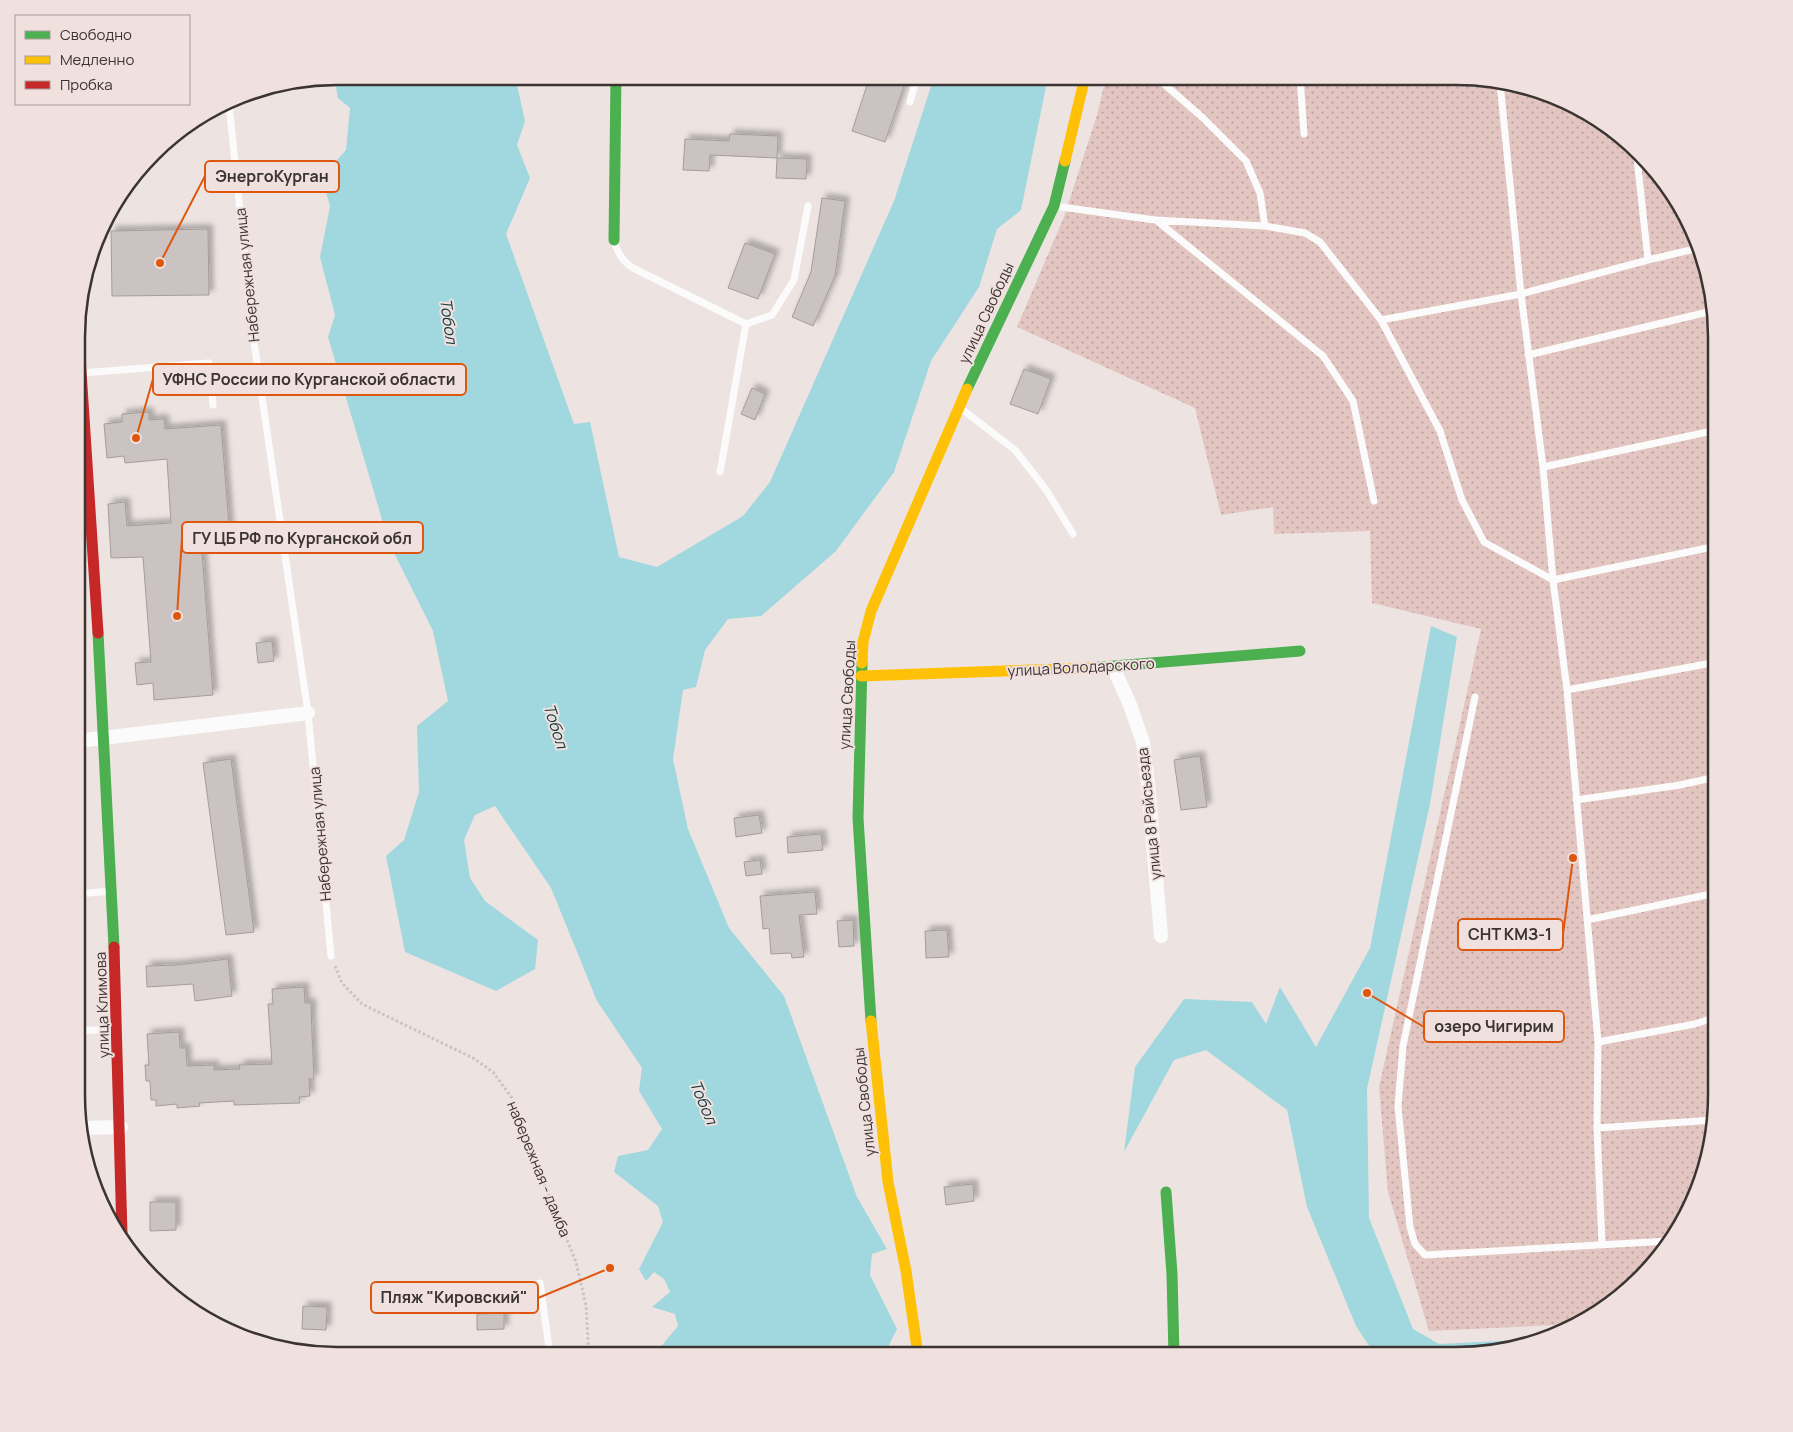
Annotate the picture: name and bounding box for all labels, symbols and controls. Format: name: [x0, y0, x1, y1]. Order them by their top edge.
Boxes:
legend: [15, 15, 190, 105]
text: Свободно: [60, 24, 132, 45]
text: Медленно: [60, 49, 134, 70]
text: Пробка: [60, 74, 113, 95]
callout: ЭнергоКурган: [205, 161, 339, 192]
text: ЭнергоКурган: [215, 165, 329, 187]
street label: Набережная улица: [230, 207, 264, 343]
street label: улица Свободы: [953, 259, 1019, 367]
water label: Тобол: [435, 297, 463, 347]
callout: УФНС России по Курганской области: [153, 364, 466, 395]
text: УФНС России по Курганской области: [163, 368, 455, 390]
callout: ГУ ЦБ РФ по Курганской обл: [182, 522, 423, 553]
text: ГУ ЦБ РФ по Курганской обл: [192, 527, 412, 549]
street label: улица Свободы: [834, 640, 860, 750]
street label: улица Володарского: [1007, 653, 1155, 681]
water label: Тобол: [538, 701, 574, 753]
street label: улица 8 Райсъезда: [1132, 747, 1166, 881]
street label: Набережная улица: [304, 766, 336, 902]
callout: СНТ КМЗ-1: [1458, 919, 1563, 950]
text: СНТ КМЗ-1: [1468, 923, 1552, 945]
street label: улица Климова: [90, 951, 114, 1059]
callout: озеро Чигирим: [1424, 1011, 1564, 1042]
text: озеро Чигирим: [1434, 1015, 1554, 1037]
street label: улица Свободы: [848, 1046, 880, 1158]
water label: Тобол: [685, 1077, 724, 1129]
street label: набережная - дамба: [502, 1098, 576, 1240]
callout: Пляж "Кировский": [371, 1282, 538, 1313]
text: Пляж "Кировский": [380, 1286, 528, 1308]

